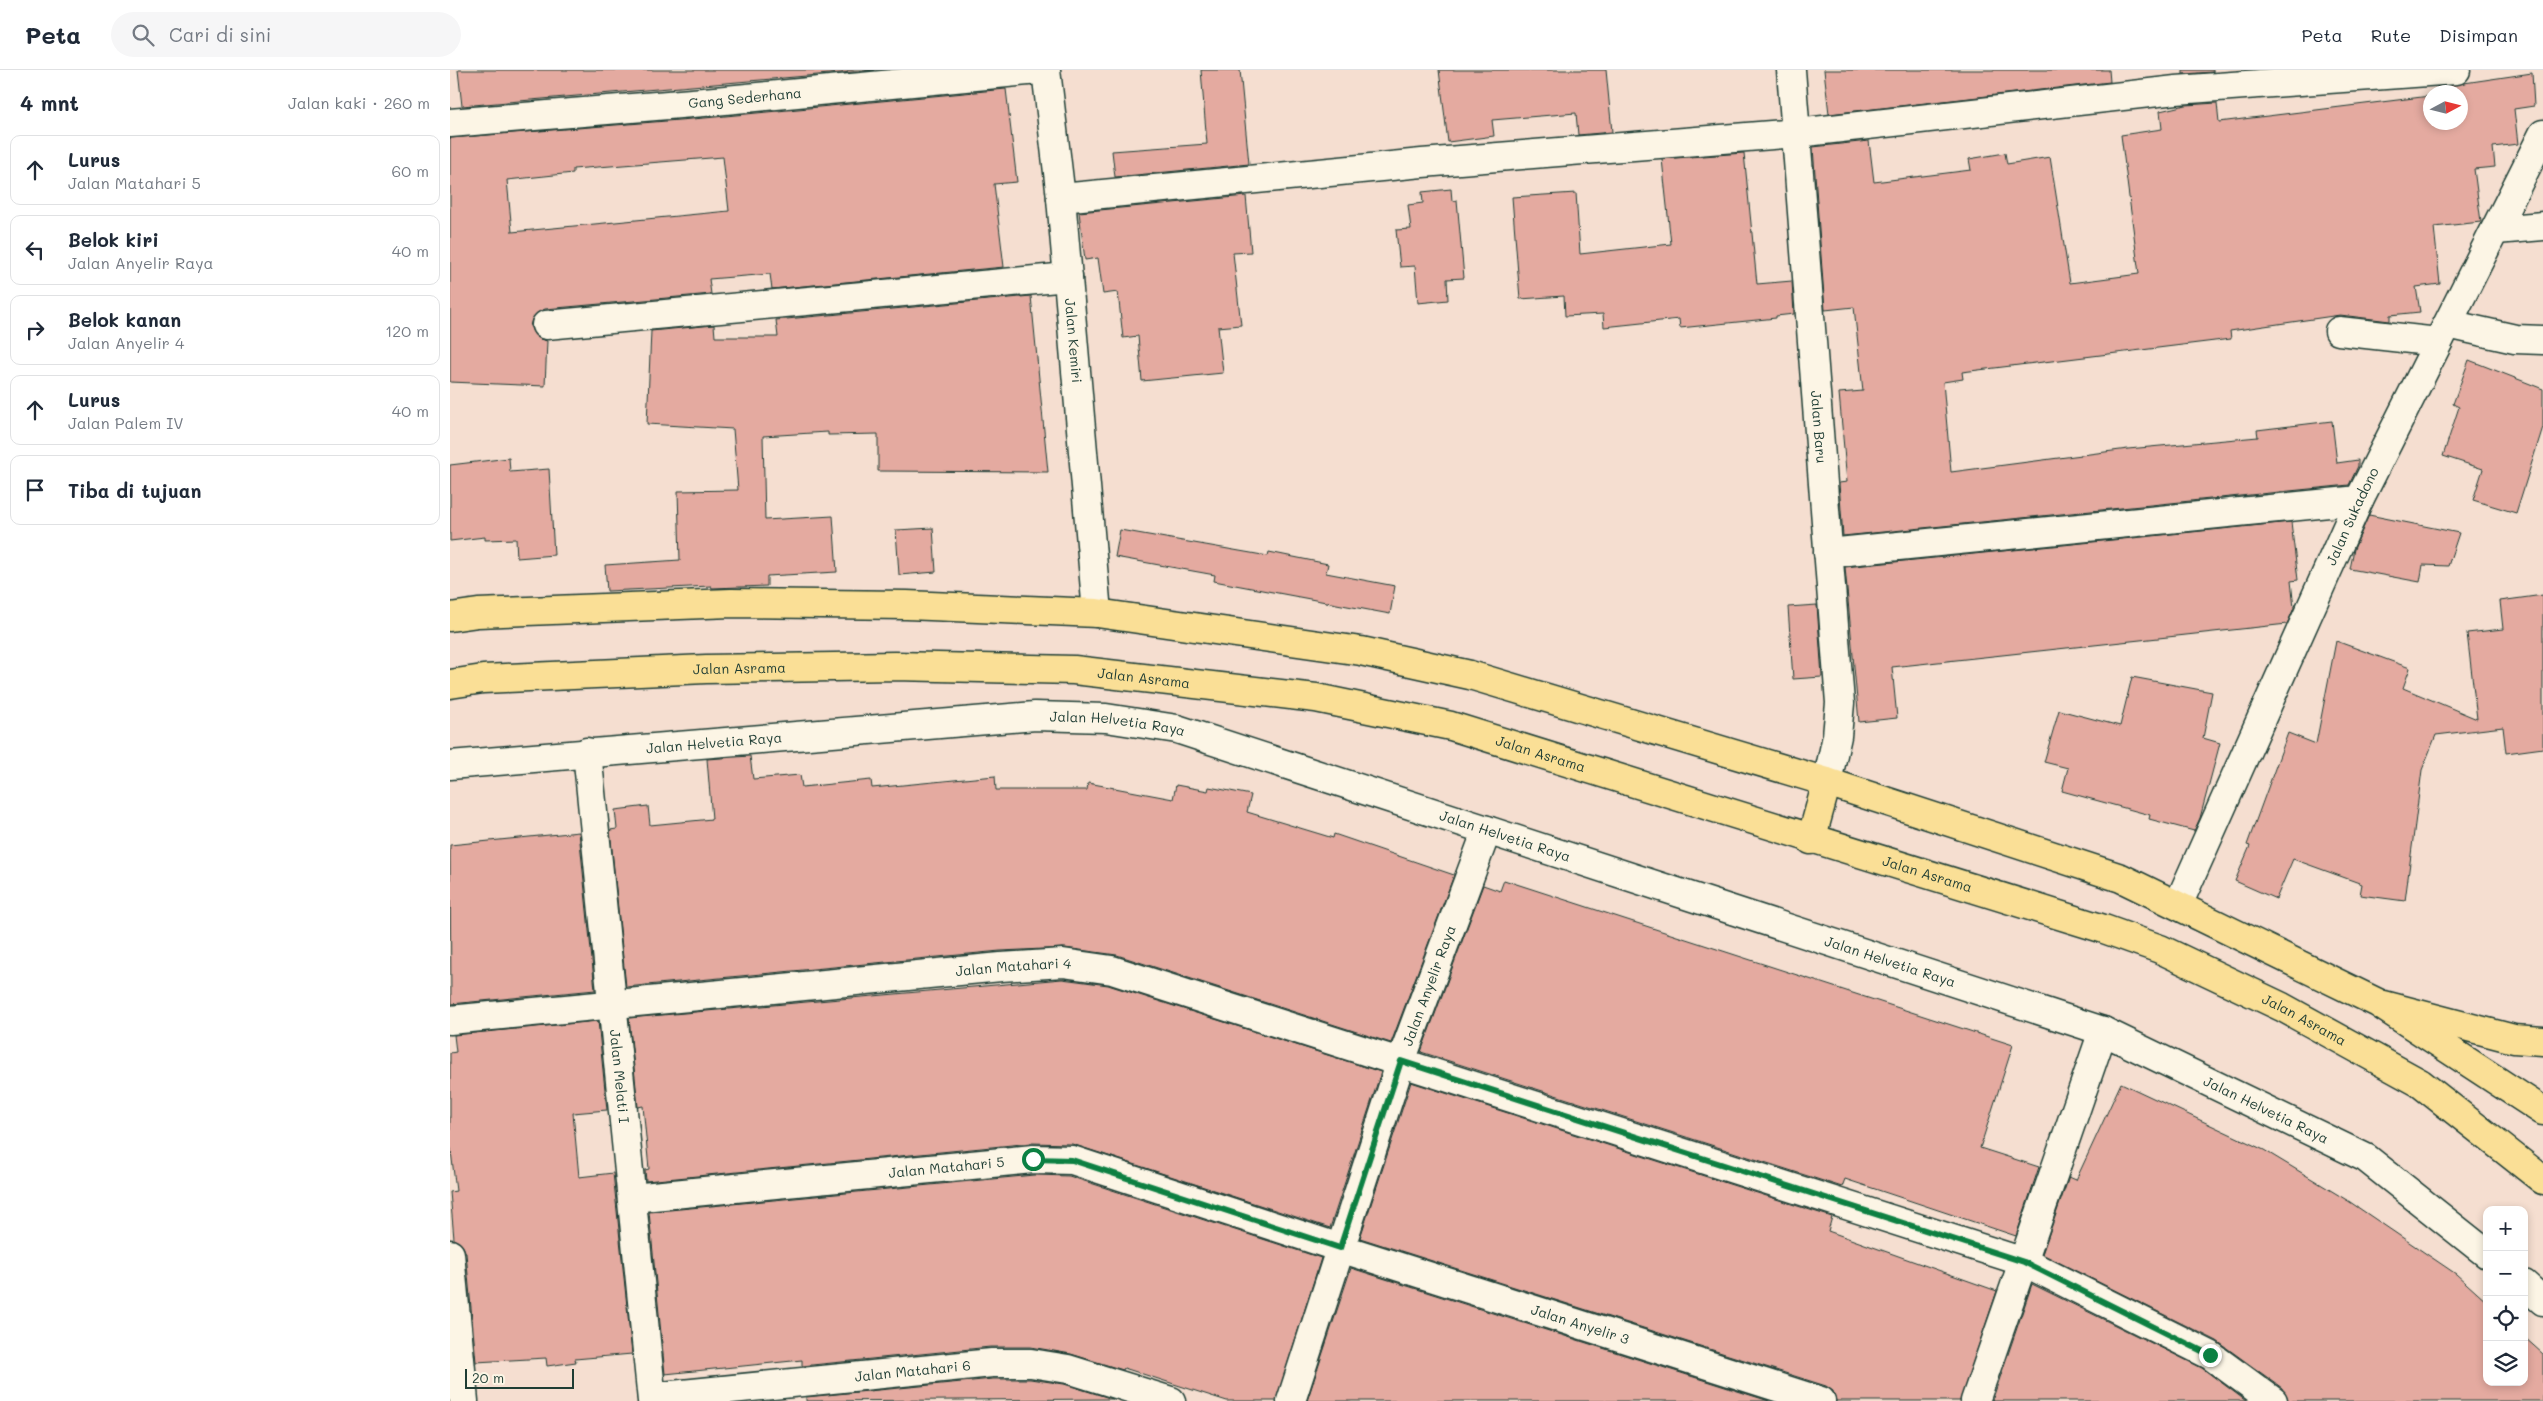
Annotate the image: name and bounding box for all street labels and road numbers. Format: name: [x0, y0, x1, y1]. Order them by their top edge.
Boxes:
street label: Gang Sederhana: [687, 83, 802, 112]
street label: Jalan Kemiri: [1061, 297, 1087, 384]
street label: Jalan Baru: [1807, 390, 1831, 464]
street label: Jalan Sukadono: [2321, 464, 2383, 568]
street label: Jalan Asrama: [692, 658, 786, 679]
street label: Jalan Asrama: [1097, 663, 1191, 692]
street label: Jalan Helvetia Raya: [1049, 706, 1188, 740]
street label: Jalan Helvetia Raya: [645, 727, 783, 758]
street label: Jalan Asrama: [1493, 730, 1588, 776]
street label: Jalan Helvetia Raya: [1437, 805, 1573, 866]
street label: Jalan Asrama: [1880, 851, 1975, 897]
street label: Jalan Anyelir Raya: [1398, 922, 1460, 1048]
street label: Jalan Helvetia Raya: [1822, 931, 1958, 991]
street label: Jalan Matahari 4: [955, 953, 1074, 980]
street label: Jalan Asrama: [2259, 989, 2350, 1050]
street label: Jalan Melati I: [606, 1029, 634, 1124]
street label: Jalan Helvetia Raya: [2201, 1071, 2332, 1148]
street label: Jalan Matahari 5: [888, 1152, 1005, 1182]
street label: Jalan Anyelir 3: [1529, 1299, 1632, 1348]
street label: Jalan Matahari 6: [854, 1355, 972, 1386]

